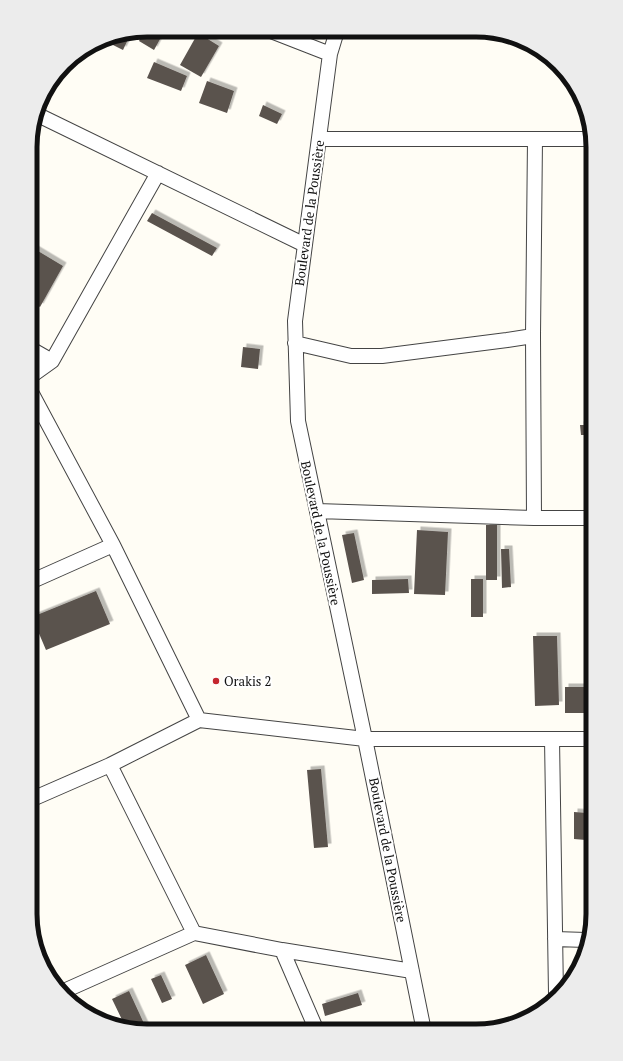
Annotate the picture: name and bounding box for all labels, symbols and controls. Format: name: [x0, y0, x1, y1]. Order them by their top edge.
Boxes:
street label: Boulevard de la Poussière: [290, 139, 328, 287]
street label: Boulevard de la Poussière: [297, 459, 345, 607]
place label: Orakis 2: [224, 672, 272, 690]
marker: Orakis 2: [211, 676, 221, 686]
street label: Boulevard de la Poussière: [365, 776, 411, 924]

